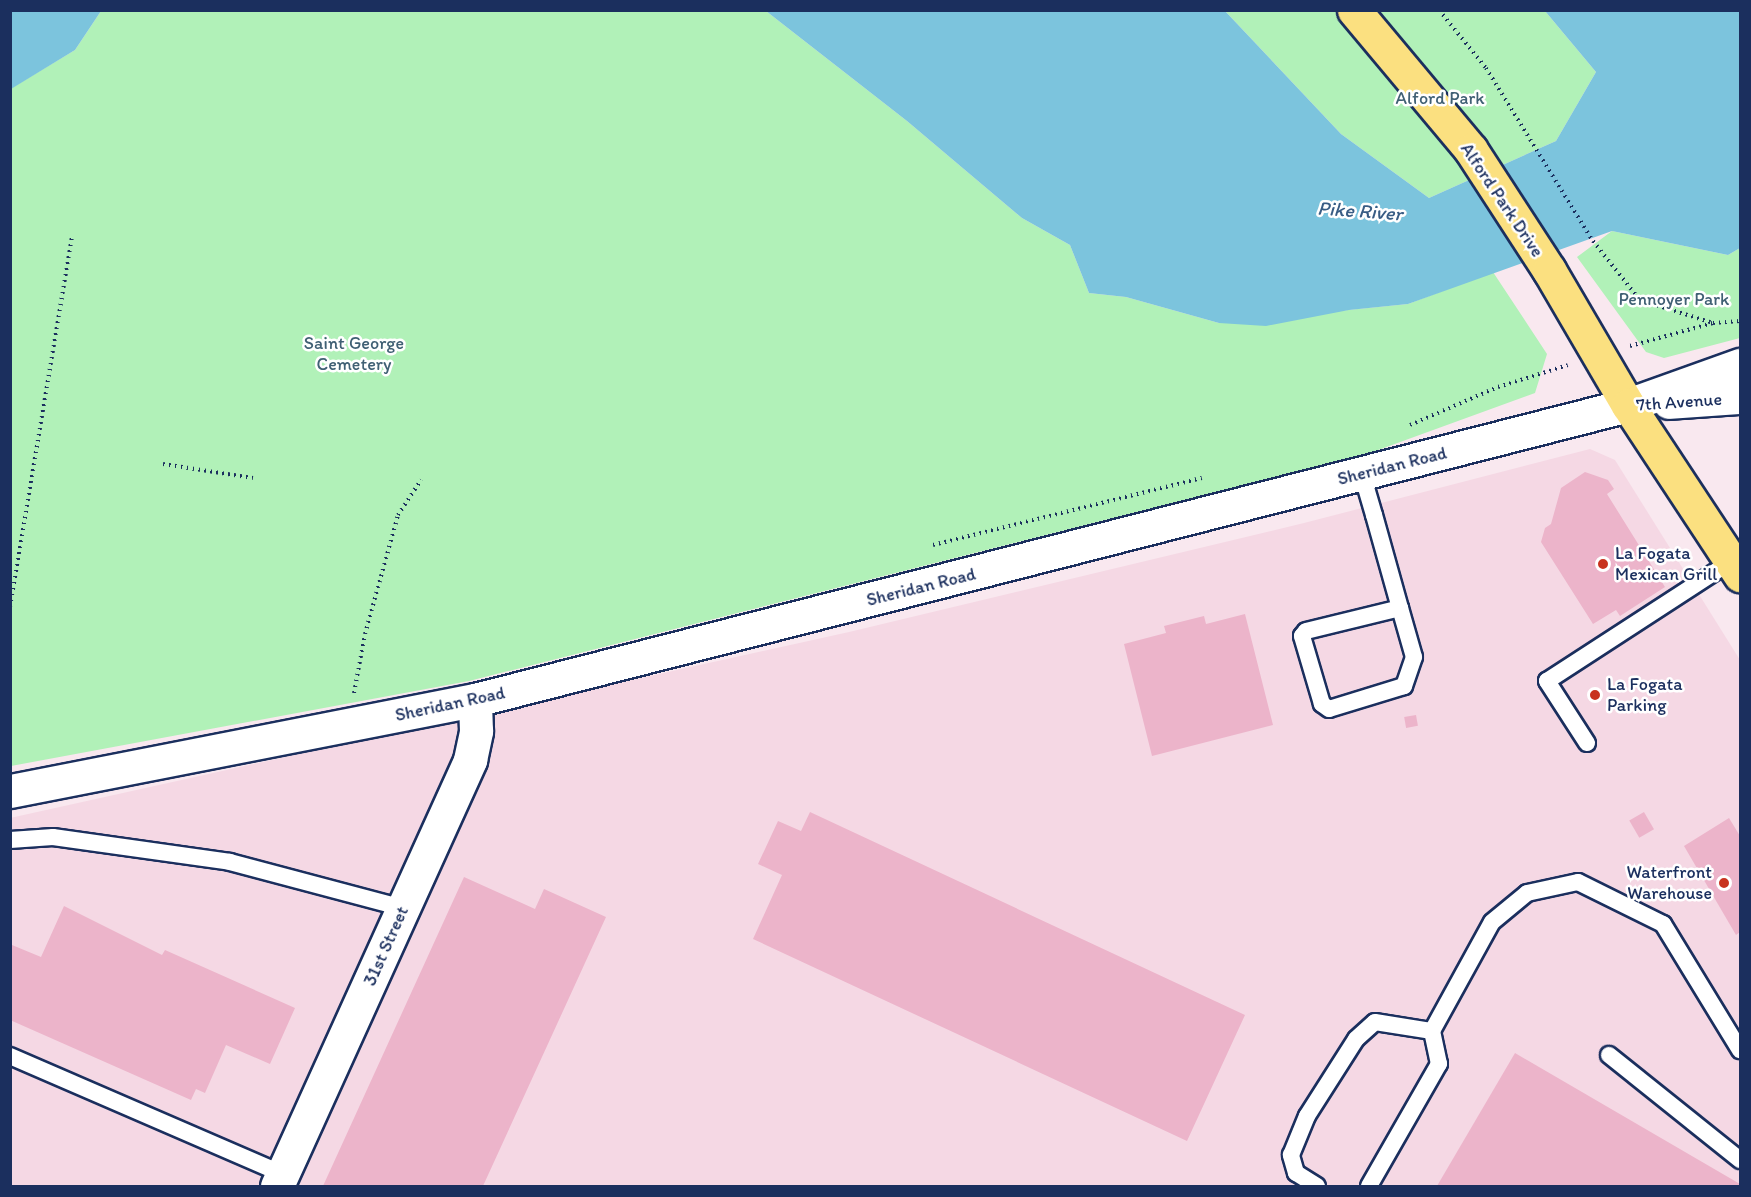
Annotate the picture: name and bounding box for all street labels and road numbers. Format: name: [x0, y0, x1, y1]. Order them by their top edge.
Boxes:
street label: Alford Park Drive: [1456, 139, 1548, 261]
street label: 7th Avenue: [1636, 388, 1722, 416]
street label: Sheridan Road: [1335, 442, 1449, 490]
street label: Sheridan Road: [864, 563, 978, 611]
street label: Sheridan Road: [393, 682, 507, 726]
street label: 31st Street: [359, 903, 413, 989]

